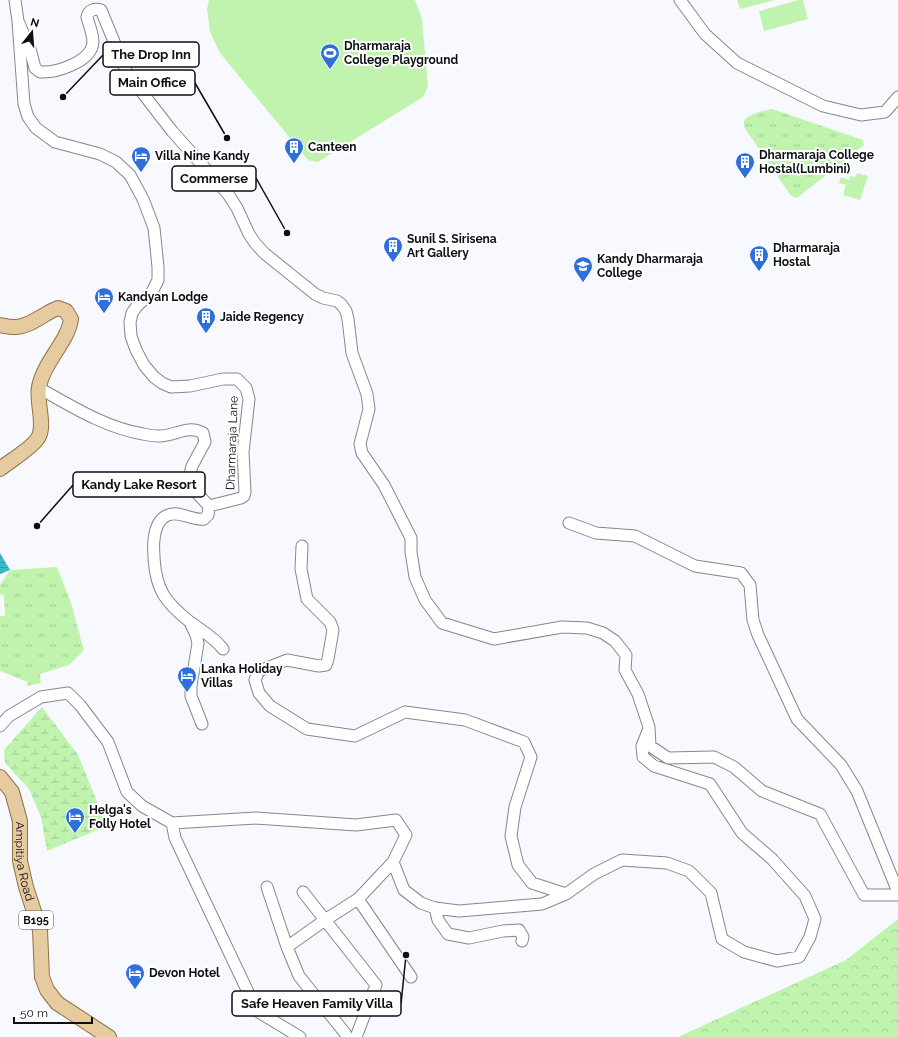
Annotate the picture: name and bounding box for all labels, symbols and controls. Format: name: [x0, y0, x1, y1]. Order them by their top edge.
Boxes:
north arrow: [12, 12, 52, 52]
text: N: [29, 15, 41, 30]
place label: Dharmaraja College Playground: [344, 39, 458, 67]
callout: The Drop Inn: [103, 42, 199, 67]
sports icon: Dharmaraja College Playground: [319, 42, 341, 70]
text: The Drop Inn: [111, 47, 191, 62]
callout: Main Office: [110, 70, 195, 95]
text: Main Office: [118, 75, 187, 90]
building icon: Canteen: [283, 136, 305, 164]
place label: Canteen: [308, 140, 357, 154]
hotel icon: Villa Nine Kandy: [130, 145, 152, 173]
place label: Dharmaraja College Hostal(Lumbini): [759, 148, 874, 176]
place label: Villa Nine Kandy: [155, 149, 250, 163]
building icon: Dharmaraja College Hostal(Lumbini): [734, 151, 756, 179]
callout: Commerse: [172, 166, 256, 191]
text: Commerse: [180, 171, 248, 186]
place label: Sunil S. Sirisena Art Gallery: [407, 232, 497, 260]
building icon: Sunil S. Sirisena Art Gallery: [382, 235, 404, 263]
place label: Dharmaraja Hostal: [773, 241, 840, 269]
building icon: Dharmaraja Hostal: [748, 244, 770, 272]
place label: Kandy Dharmaraja College: [597, 252, 703, 280]
school or university icon: Kandy Dharmaraja College: [572, 255, 594, 283]
hotel icon: Kandyan Lodge: [93, 286, 115, 314]
place label: Kandyan Lodge: [118, 290, 208, 304]
building icon: Jaide Regency: [195, 306, 217, 334]
place label: Jaide Regency: [220, 310, 304, 324]
street label: Dharmaraja Lane: [223, 396, 241, 490]
callout: Kandy Lake Resort: [73, 472, 205, 497]
text: Kandy Lake Resort: [81, 477, 197, 492]
place label: Lanka Holiday Villas: [201, 662, 283, 690]
hotel icon: Lanka Holiday Villas: [176, 665, 198, 693]
place label: Helga's Folly Hotel: [89, 803, 151, 831]
hotel icon: Helga's Folly Hotel: [64, 806, 86, 834]
street label: Ampitiya Road: [13, 821, 37, 903]
road number: B195: [19, 911, 53, 929]
hotel icon: Devon Hotel: [124, 962, 146, 990]
place label: Devon Hotel: [149, 966, 220, 980]
callout: Safe Heaven Family Villa: [232, 991, 401, 1016]
text: Safe Heaven Family Villa: [241, 996, 394, 1011]
scale bar: [14, 999, 92, 1025]
text: 50 m: [20, 1006, 48, 1020]

